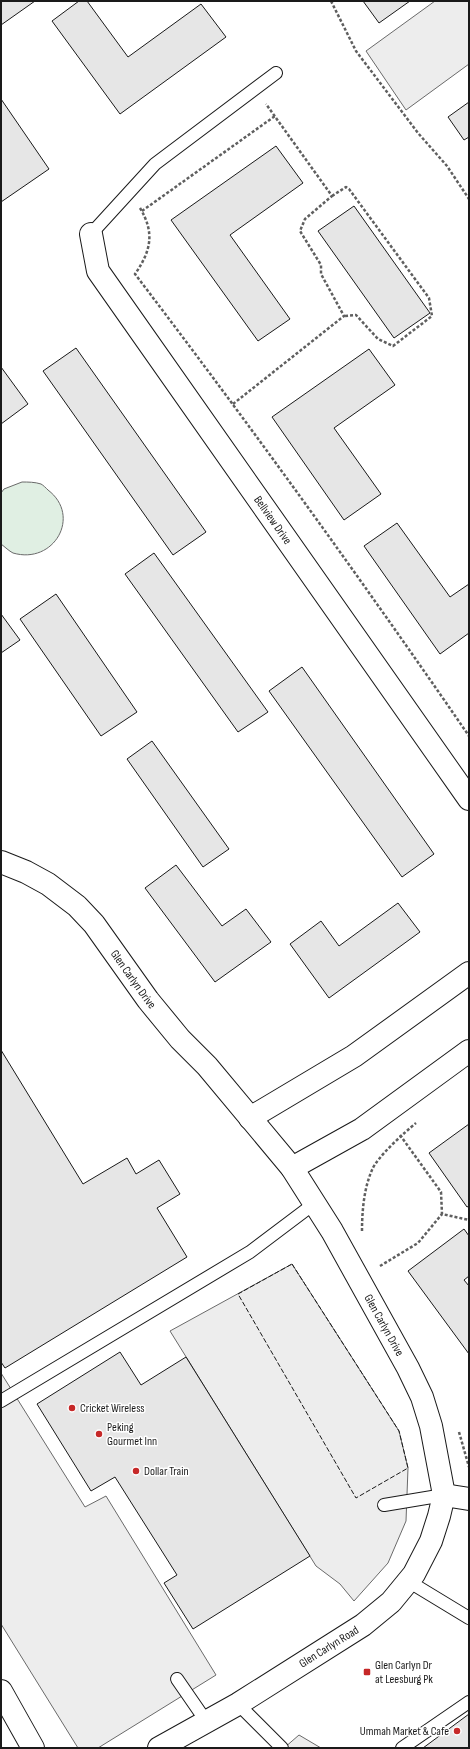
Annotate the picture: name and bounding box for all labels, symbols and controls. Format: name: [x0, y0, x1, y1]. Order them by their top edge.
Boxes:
street label: Bellview Drive: [251, 493, 295, 547]
street label: Glen Carlyn Drive: [107, 947, 160, 1012]
street label: Glen Carlyn Drive: [361, 1291, 408, 1359]
place label: Cricket Wireless: [80, 1401, 145, 1416]
marker: Cricket Wireless: [67, 1403, 77, 1413]
place label: Peking Gourmet Inn: [107, 1420, 157, 1449]
marker: Peking Gourmet Inn: [94, 1429, 104, 1439]
place label: Dollar Train: [144, 1464, 189, 1479]
marker: Dollar Train: [131, 1466, 141, 1476]
street label: Glen Carlyn Road: [296, 1623, 362, 1671]
place label: Glen Carlyn Dr at Leesburg Pk: [375, 1658, 433, 1687]
marker: Glen Carlyn Dr at Leesburg Pk: [362, 1667, 372, 1677]
place label: Ummah Market & Cafe: [360, 1724, 449, 1739]
marker: Ummah Market & Cafe: [452, 1726, 462, 1736]

